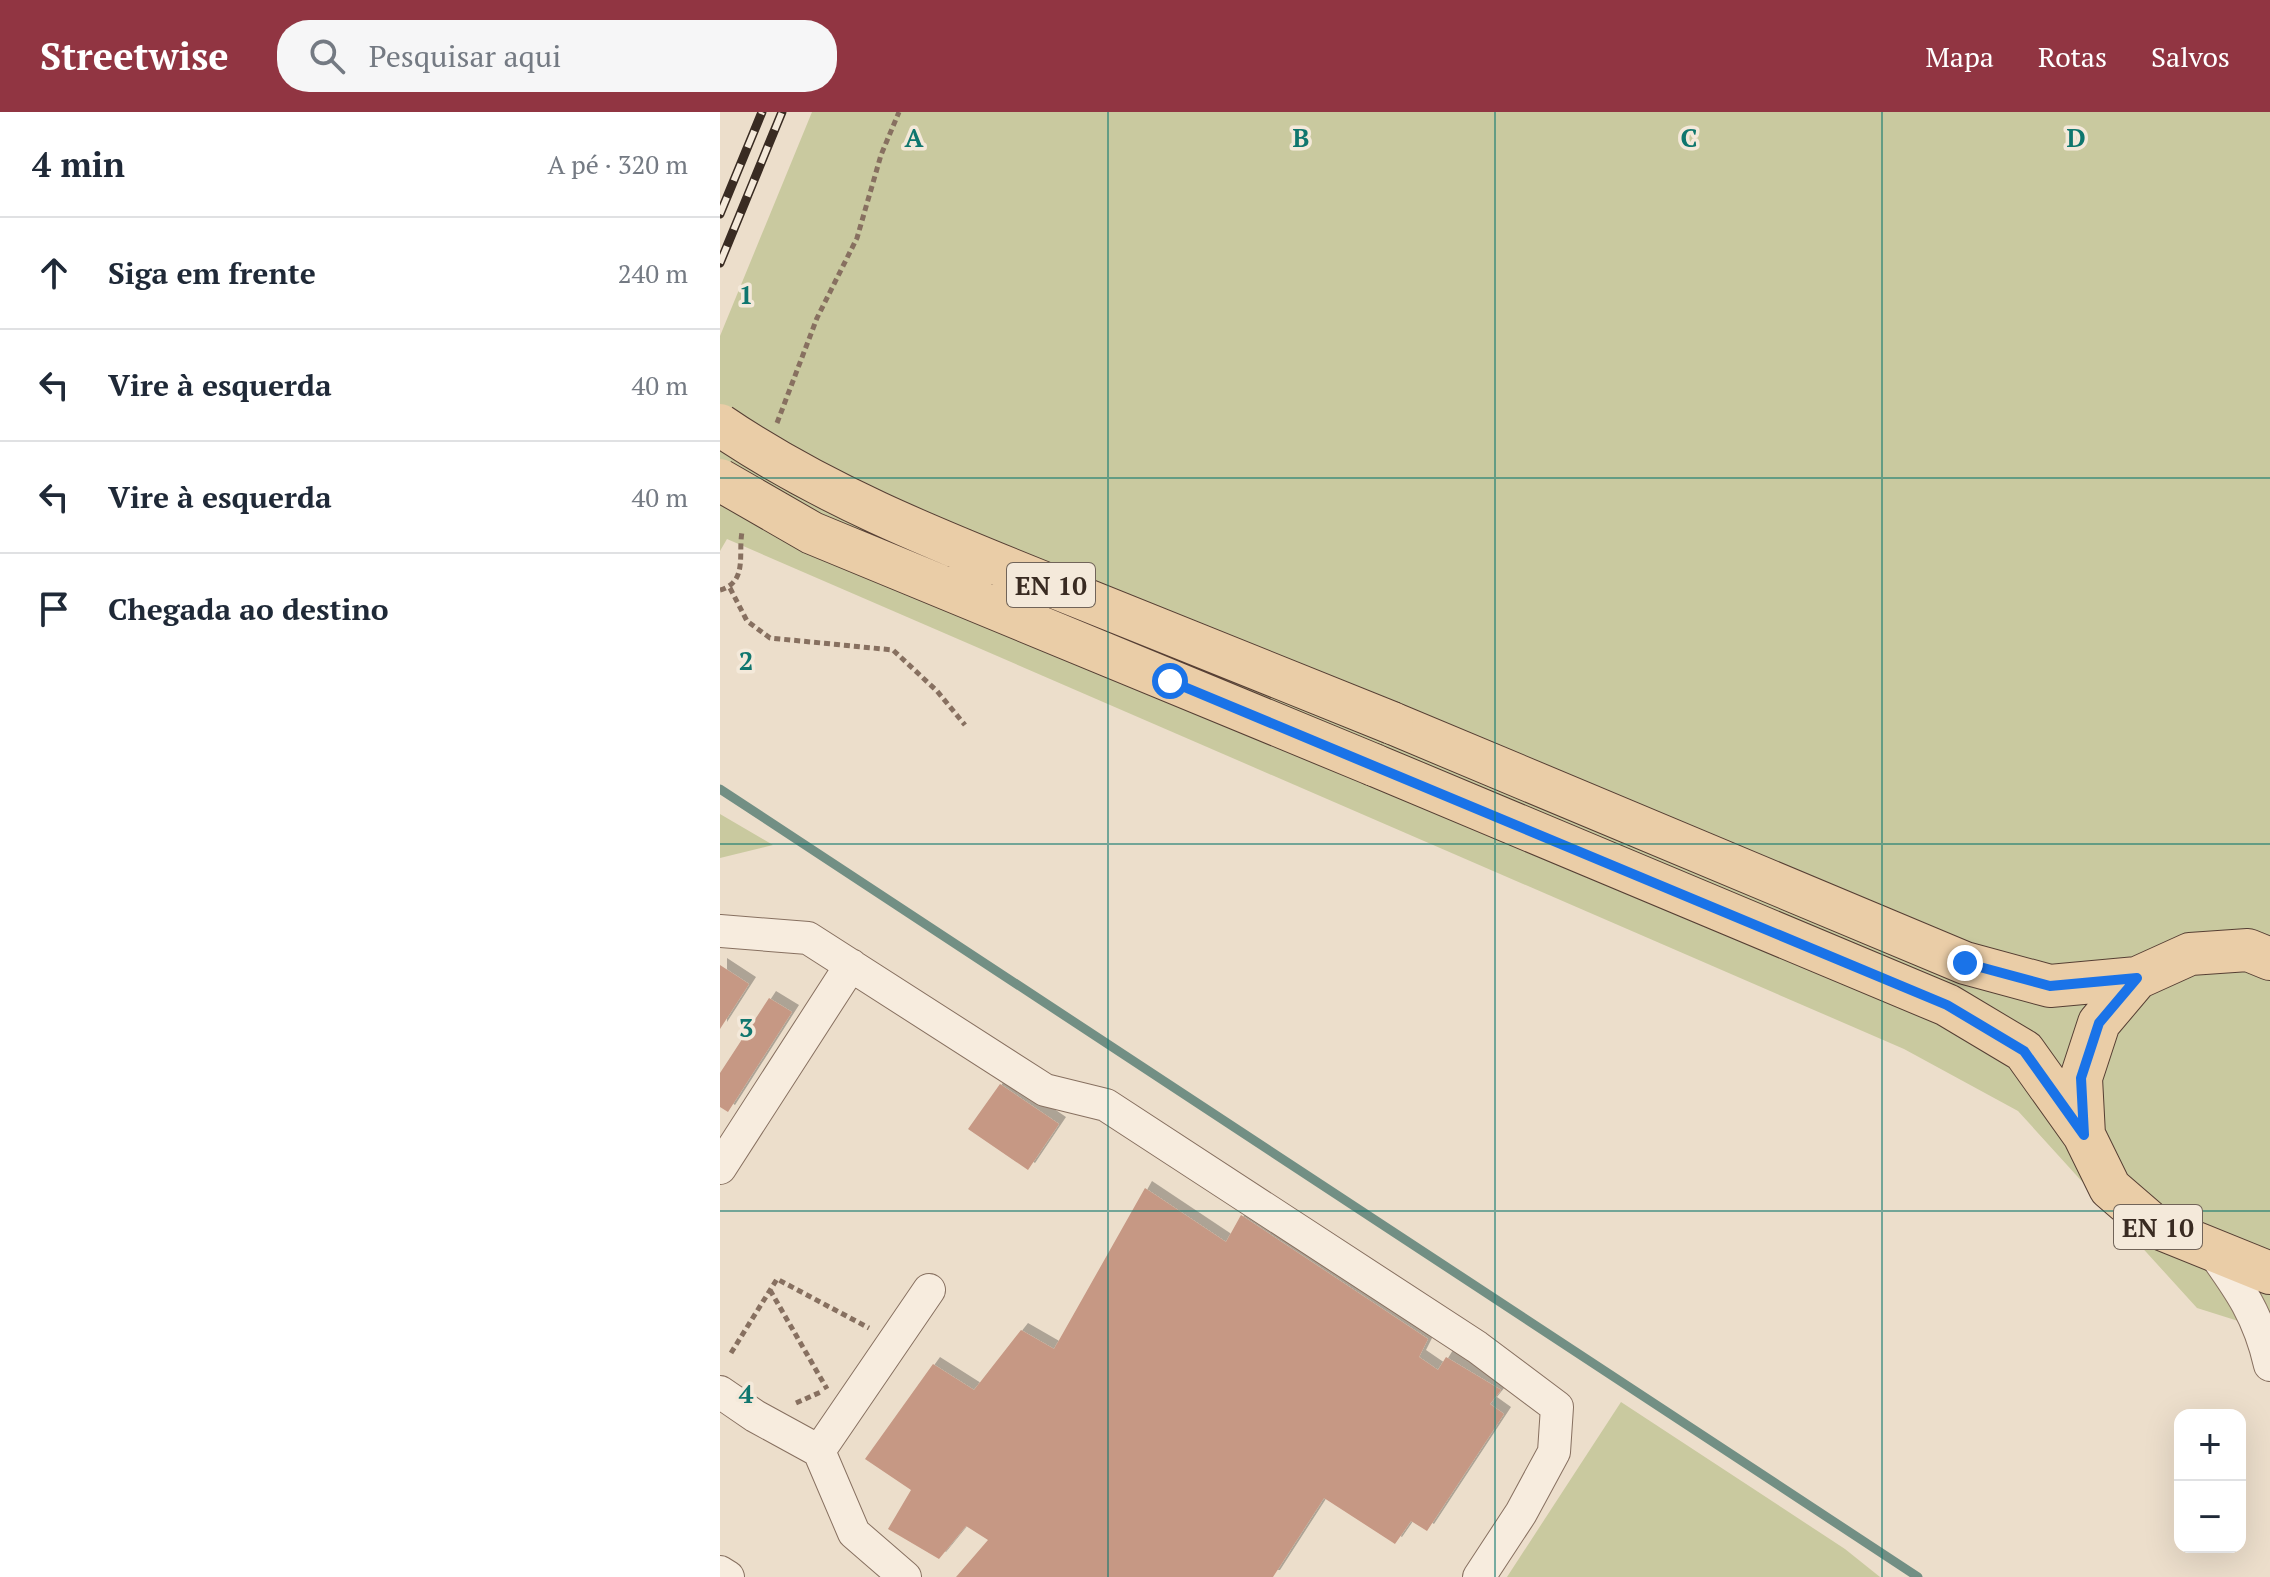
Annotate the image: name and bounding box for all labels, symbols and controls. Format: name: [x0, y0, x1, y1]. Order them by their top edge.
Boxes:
search box: [277, 20, 837, 92]
text: Streetwise: [40, 31, 229, 81]
icon: search: [305, 34, 349, 78]
text: Pesquisar aqui: [369, 36, 561, 76]
text: Mapa: [1926, 38, 1994, 75]
text: Rotas: [2038, 38, 2107, 75]
text: Salvos: [2151, 38, 2230, 75]
text: A: [905, 120, 924, 154]
text: B: [1293, 120, 1309, 154]
text: C: [1681, 120, 1697, 154]
text: D: [2066, 120, 2086, 154]
text: 4 min: [32, 142, 125, 187]
text: A pé · 320 m: [547, 147, 688, 181]
icon: ahead: [32, 251, 76, 295]
text: Siga em frente: [108, 253, 316, 293]
text: 240 m: [618, 256, 688, 290]
text: 1: [739, 277, 753, 311]
icon: left: [32, 363, 76, 407]
text: Vire à esquerda: [108, 365, 332, 405]
text: 40 m: [632, 368, 688, 402]
icon: left: [32, 475, 76, 519]
text: Vire à esquerda: [108, 477, 332, 517]
text: 40 m: [632, 480, 688, 514]
road number: EN 10: [1007, 563, 1095, 607]
icon: arrive: [32, 587, 76, 631]
text: Chegada ao destino: [108, 589, 389, 629]
text: 2: [739, 643, 753, 677]
route start: [1152, 663, 1188, 699]
route end: [1947, 945, 1983, 981]
text: 3: [739, 1010, 753, 1044]
road number: EN 10: [2114, 1205, 2202, 1249]
text: 4: [739, 1376, 754, 1410]
map controls: [2174, 1409, 2246, 1553]
button: +: [2174, 1409, 2246, 1481]
button: −: [2174, 1481, 2246, 1553]

